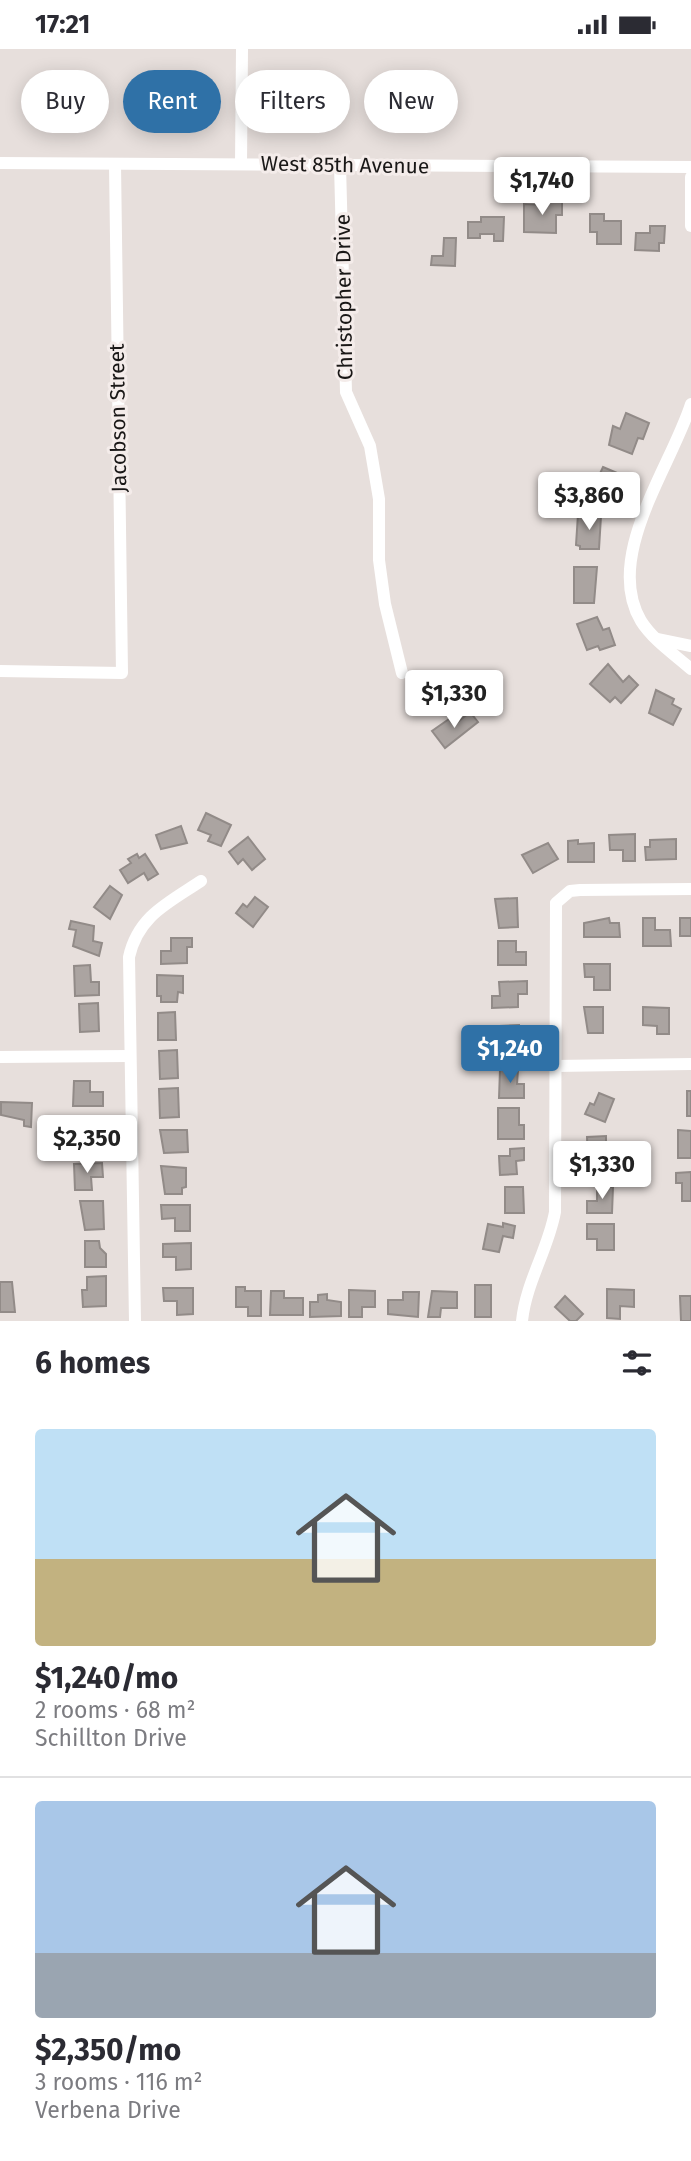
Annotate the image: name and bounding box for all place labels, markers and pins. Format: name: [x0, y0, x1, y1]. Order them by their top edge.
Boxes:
pin: $1,740: [485, 157, 599, 217]
pin: $3,860: [532, 473, 646, 532]
pin: $1,330: [397, 671, 511, 730]
pin: $1,240: [453, 1025, 567, 1085]
pin: $2,350: [30, 1115, 144, 1175]
pin: $1,330: [545, 1141, 659, 1201]

